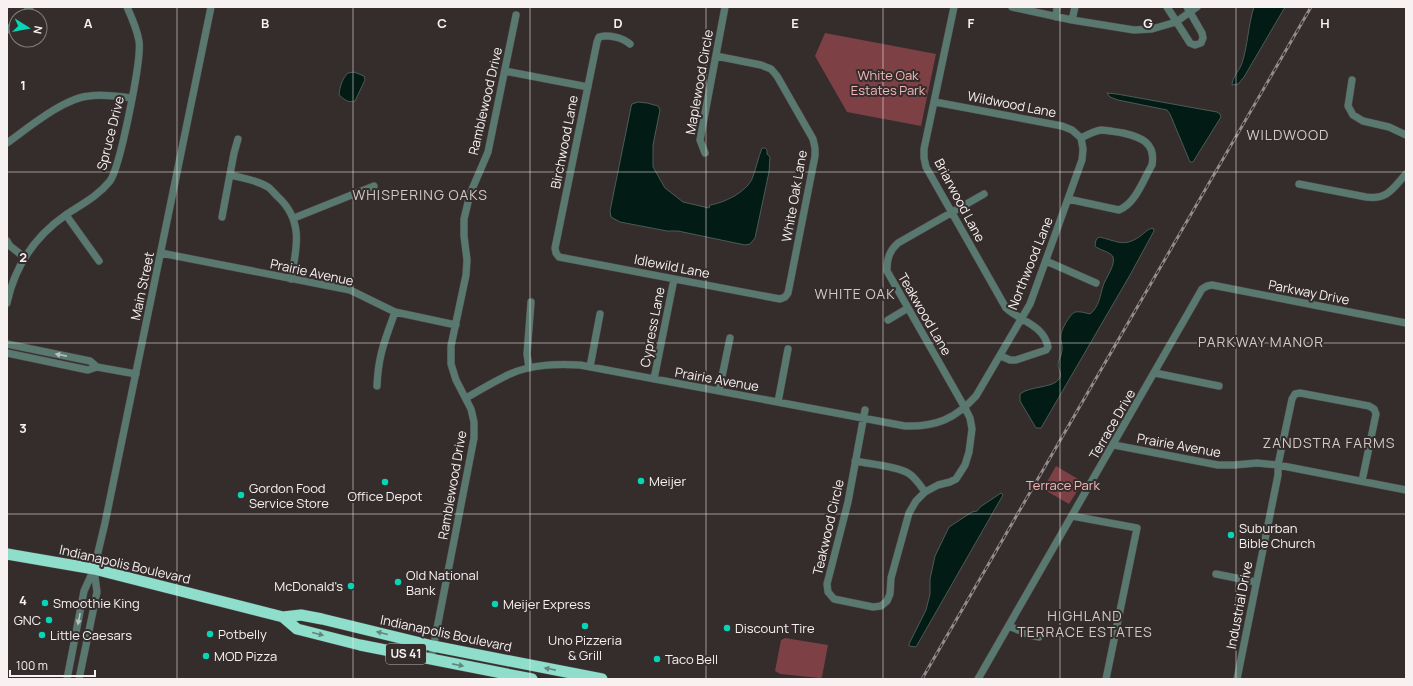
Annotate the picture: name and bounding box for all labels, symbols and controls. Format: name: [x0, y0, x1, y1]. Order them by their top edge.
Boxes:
north arrow: [8, 8, 48, 48]
text: A: [84, 14, 93, 32]
text: B: [261, 14, 269, 32]
text: C: [437, 14, 447, 32]
text: D: [613, 14, 623, 32]
text: E: [791, 14, 799, 32]
text: F: [968, 14, 975, 32]
text: G: [1143, 14, 1153, 32]
text: H: [1320, 14, 1330, 32]
text: N: [30, 25, 46, 35]
street label: Maplewood Circle: [681, 28, 717, 136]
street label: Ramblewood Drive: [464, 45, 506, 157]
park label: White Oak Estates Park: [851, 66, 926, 99]
text: 1: [20, 76, 26, 94]
street label: Wildwood Lane: [966, 87, 1058, 122]
street label: Birchwood Lane: [546, 93, 582, 190]
street label: Spruce Drive: [92, 94, 128, 172]
district label: WILDWOOD: [1247, 125, 1329, 144]
street label: White Oak Lane: [777, 148, 811, 243]
street label: Briarwood Lane: [930, 155, 990, 245]
district label: WHISPERING OAKS: [352, 185, 488, 204]
street label: Northwood Lane: [1003, 213, 1057, 312]
text: 2: [19, 248, 27, 266]
street label: Main Street: [126, 250, 158, 322]
street label: Idlewild Lane: [633, 250, 712, 282]
street label: Prairie Avenue: [269, 254, 356, 290]
street label: Teakwood Lane: [894, 269, 956, 359]
street label: Parkway Drive: [1267, 275, 1351, 309]
district label: WHITE OAK: [814, 284, 896, 303]
street label: Cypress Lane: [635, 285, 669, 369]
district label: PARKWAY MANOR: [1198, 332, 1324, 351]
one-way arrow: [54, 352, 67, 358]
street label: Prairie Avenue: [674, 363, 761, 395]
street label: Terrace Drive: [1085, 385, 1140, 462]
text: 3: [19, 419, 27, 437]
street label: Ramblewood Drive: [434, 429, 471, 541]
street label: Prairie Avenue: [1136, 429, 1223, 461]
district label: ZANDSTRA FARMS: [1263, 433, 1395, 452]
place label: Meijer: [649, 472, 686, 490]
marker: Meijer: [636, 476, 646, 486]
park label: Terrace Park: [1026, 476, 1100, 494]
marker: Office Depot: [380, 477, 390, 487]
street label: Teakwood Circle: [808, 477, 848, 577]
place label: Gordon Food Service Store: [249, 479, 329, 512]
place label: Office Depot: [347, 487, 423, 505]
marker: Gordon Food Service Store: [236, 490, 246, 500]
place label: Suburban Bible Church: [1239, 519, 1315, 552]
marker: Suburban Bible Church: [1226, 530, 1236, 540]
street label: Indianapolis Boulevard: [58, 540, 192, 588]
street label: Industrial Drive: [1222, 559, 1256, 650]
place label: Old National Bank: [406, 566, 479, 599]
place label: McDonald's: [274, 577, 343, 595]
marker: Old National Bank: [393, 577, 403, 587]
marker: McDonald's: [346, 581, 356, 591]
text: 4: [19, 591, 27, 609]
place label: Smoothie King: [53, 594, 140, 612]
place label: Meijer Express: [503, 595, 591, 613]
marker: Smoothie King: [40, 598, 50, 608]
marker: Meijer Express: [490, 599, 500, 609]
district label: HIGHLAND TERRACE ESTATES: [1017, 606, 1153, 641]
street label: Indianapolis Boulevard: [379, 610, 513, 656]
place label: GNC: [14, 611, 41, 629]
one-way arrow: [75, 613, 81, 625]
marker: GNC: [44, 615, 54, 625]
place label: Discount Tire: [735, 619, 815, 637]
marker: Uno Pizzeria & Grill: [580, 621, 590, 631]
marker: Discount Tire: [722, 623, 732, 633]
place label: Potbelly: [218, 625, 267, 643]
place label: Little Caesars: [50, 626, 132, 644]
marker: Potbelly: [205, 629, 215, 639]
marker: Little Caesars: [37, 630, 47, 640]
one-way arrow: [376, 630, 388, 636]
one-way arrow: [312, 631, 324, 637]
place label: Uno Pizzeria & Grill: [548, 631, 622, 664]
road number: US 41: [386, 644, 426, 664]
place label: MOD Pizza: [214, 647, 277, 665]
place label: Taco Bell: [665, 650, 718, 668]
marker: MOD Pizza: [201, 651, 211, 661]
scale bar: [10, 652, 95, 678]
marker: Taco Bell: [652, 654, 662, 664]
text: 100 m: [16, 657, 48, 674]
one-way arrow: [452, 662, 464, 668]
one-way arrow: [544, 666, 557, 672]

